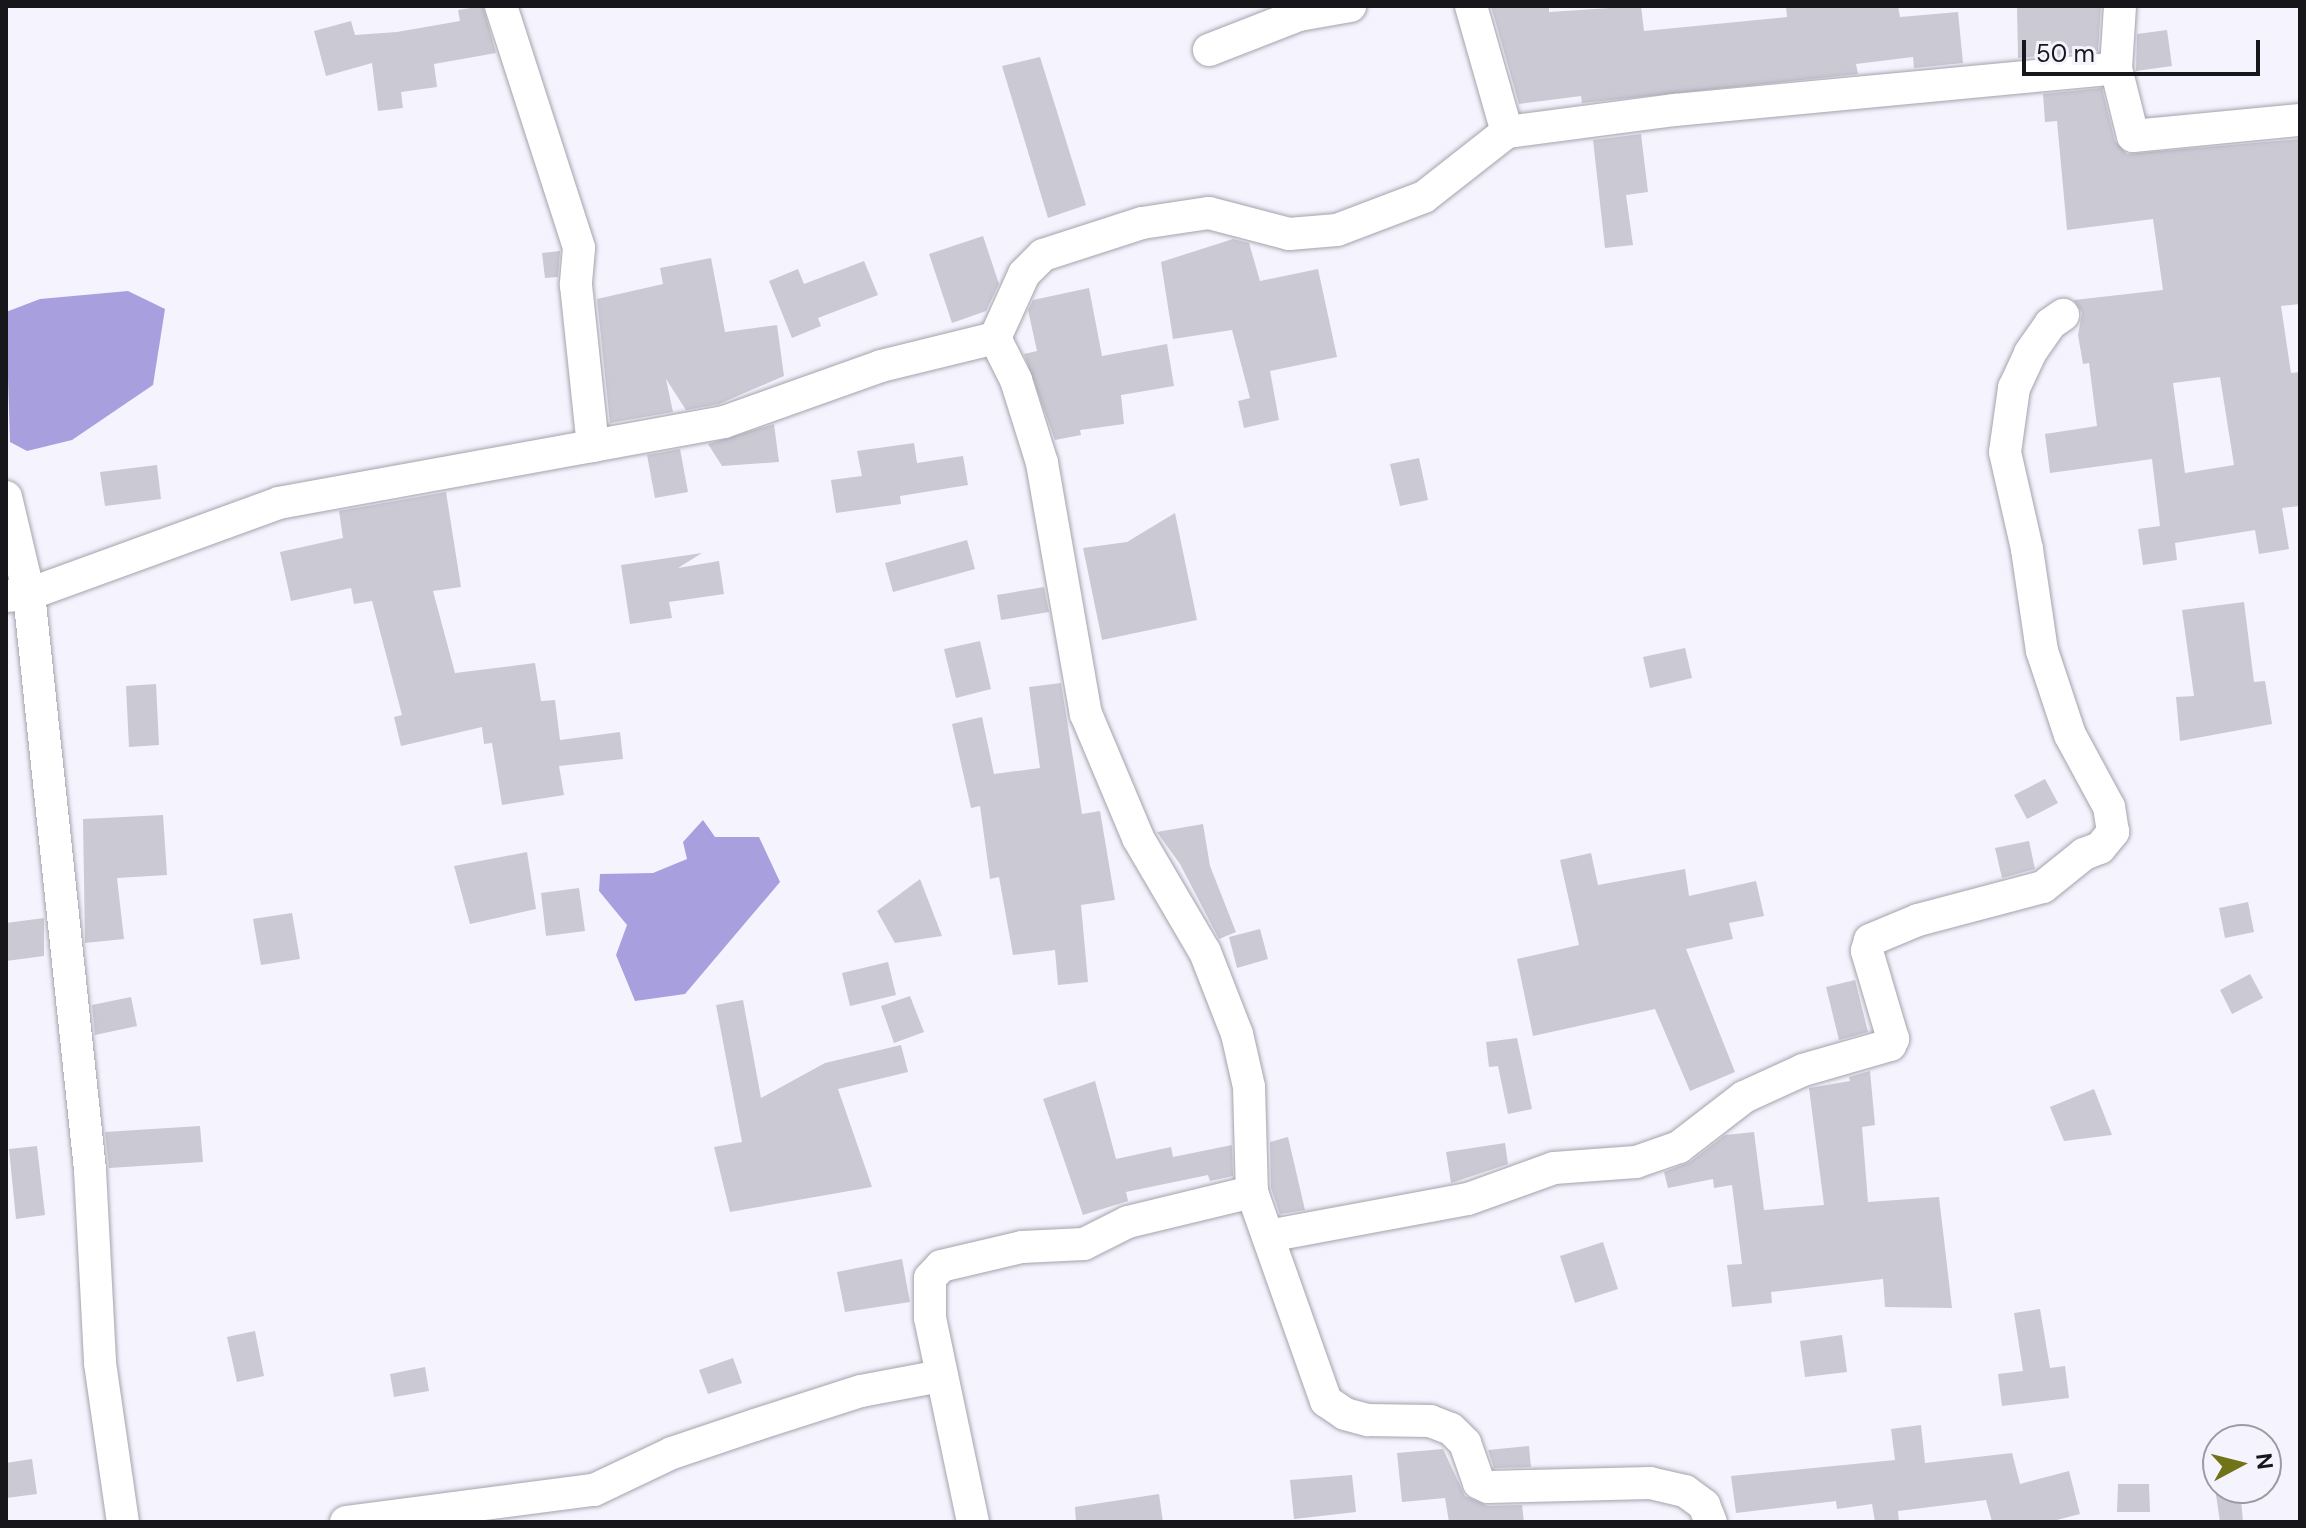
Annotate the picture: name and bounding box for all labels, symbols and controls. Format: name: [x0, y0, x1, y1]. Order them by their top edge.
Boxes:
scale bar: [2026, 24, 2264, 74]
text: 50 m: [2036, 38, 2095, 69]
north arrow: [2202, 1424, 2282, 1504]
text: N: [2249, 1452, 2280, 1471]

